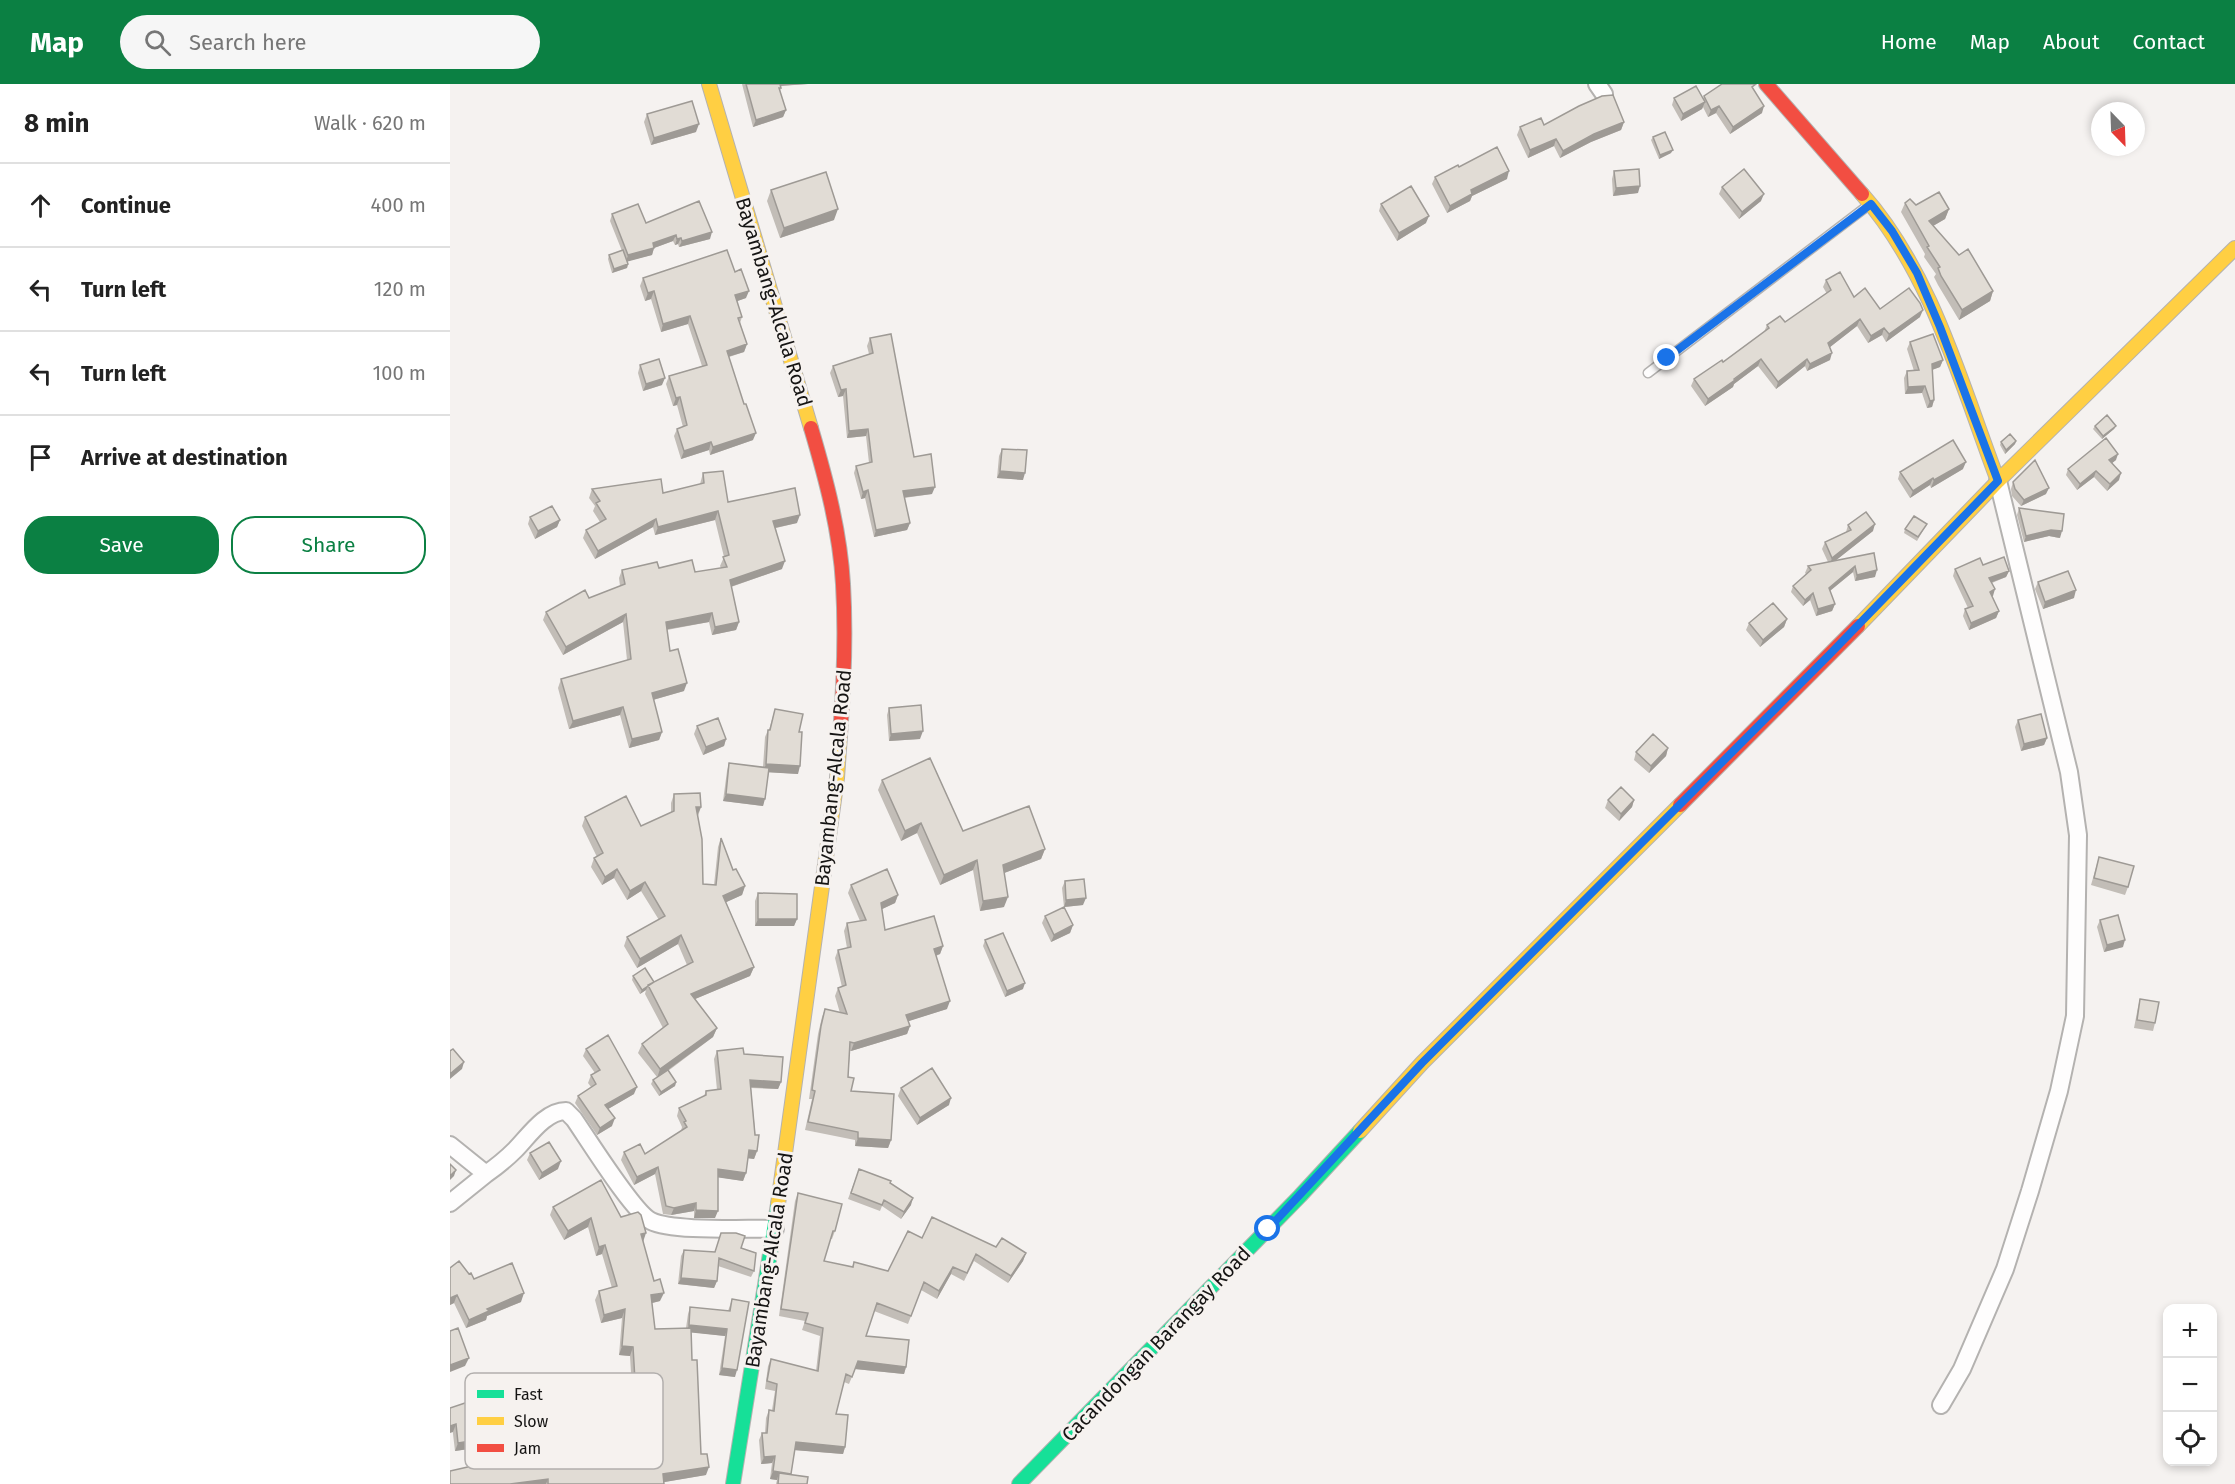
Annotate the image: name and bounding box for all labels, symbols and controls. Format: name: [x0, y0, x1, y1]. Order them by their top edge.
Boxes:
search box: [120, 15, 540, 69]
text: Map: [30, 26, 84, 59]
icon: search: [141, 26, 174, 59]
text: Search here: [189, 29, 307, 56]
text: Home: [1881, 29, 1937, 55]
text: Map: [1970, 29, 2010, 55]
text: About: [2043, 29, 2100, 55]
text: Contact: [2133, 29, 2205, 55]
north arrow: [2091, 102, 2145, 156]
text: 8 min: [24, 108, 90, 139]
text: Walk · 620 m: [314, 111, 426, 135]
icon: ahead: [24, 189, 57, 222]
text: Continue: [81, 192, 171, 219]
text: 400 m: [371, 193, 426, 217]
street label: Bayambang-Alcala Road: [731, 194, 817, 410]
icon: left: [24, 273, 57, 306]
text: Turn left: [81, 276, 166, 303]
text: 120 m: [374, 277, 426, 301]
route end: [1653, 344, 1679, 370]
icon: left: [24, 357, 57, 390]
text: Turn left: [81, 360, 166, 387]
text: 100 m: [373, 361, 426, 385]
icon: arrive: [24, 441, 57, 474]
text: Arrive at destination: [81, 444, 288, 471]
button: Save: [24, 516, 219, 574]
button: Share: [231, 516, 426, 574]
street label: Bayambang-Alcala Road: [810, 668, 856, 888]
street label: Bayambang-Alcala Road: [740, 1150, 798, 1370]
route start: [1254, 1215, 1280, 1241]
street label: Cacandongan Barangay Road: [1056, 1242, 1256, 1446]
map controls: [2163, 1304, 2217, 1466]
button: +: [2163, 1304, 2217, 1358]
button: −: [2163, 1358, 2217, 1412]
legend: [465, 1373, 663, 1469]
text: Fast: [514, 1385, 543, 1404]
text: Slow: [514, 1412, 549, 1431]
button: locate: [2163, 1412, 2217, 1466]
text: Jam: [514, 1439, 541, 1458]

